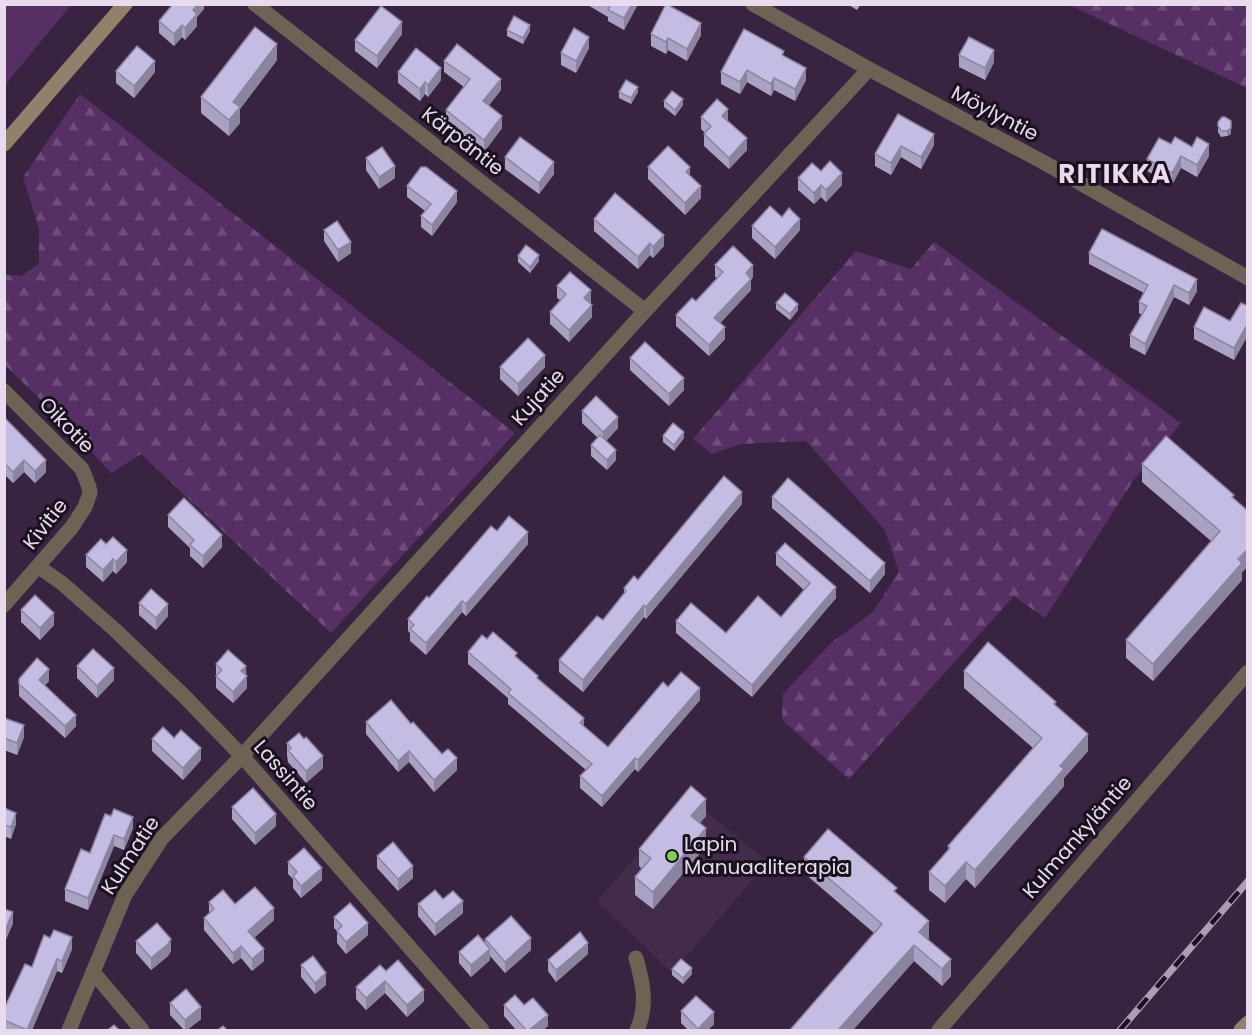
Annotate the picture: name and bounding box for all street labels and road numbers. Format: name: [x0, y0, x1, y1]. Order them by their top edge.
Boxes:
street label: Möylyntie: [947, 78, 1043, 148]
street label: Kärpäntie: [416, 100, 510, 182]
street label: Kujatie: [505, 362, 571, 432]
street label: Oikotie: [33, 391, 101, 459]
street label: Kivitie: [16, 493, 74, 555]
street label: Lassintie: [247, 734, 325, 816]
street label: Kulmankyläntie: [1016, 770, 1138, 904]
street label: Kulmatie: [94, 810, 166, 900]

